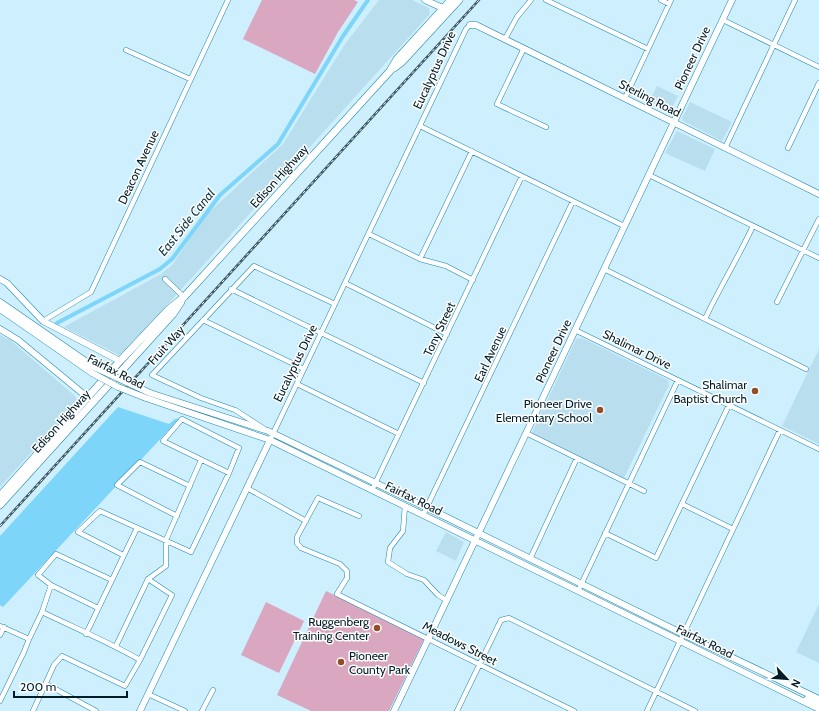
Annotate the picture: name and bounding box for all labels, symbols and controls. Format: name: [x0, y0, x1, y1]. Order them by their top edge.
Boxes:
street label: Pioneer Drive: [671, 24, 713, 92]
street label: Eucalyptus Drive: [409, 29, 459, 111]
street label: Sterling Road: [616, 76, 684, 120]
street label: Deacon Avenue: [114, 128, 162, 206]
street label: Edison Highway: [247, 141, 311, 211]
water label: East Side Canal: [154, 185, 218, 259]
street label: Tony Street: [420, 299, 458, 359]
street label: Pioneer Drive: [532, 317, 574, 385]
street label: Fruit Way: [145, 322, 187, 368]
street label: Eucalyptus Drive: [270, 322, 320, 404]
street label: Earl Avenue: [471, 324, 509, 384]
street label: Shalimar Drive: [600, 326, 674, 372]
street label: Fairfax Road: [85, 350, 147, 392]
place label: Shalimar Baptist Church: [673, 377, 747, 406]
street label: Edison Highway: [29, 386, 93, 456]
marker: Shalimar Baptist Church: [750, 386, 760, 396]
place label: Pioneer Drive Elementary School: [496, 396, 592, 425]
marker: Pioneer Drive Elementary School: [595, 405, 605, 415]
street label: Fairfax Road: [383, 478, 445, 518]
place label: Ruggenberg Training Center: [293, 614, 370, 643]
street label: Meadows Street: [420, 618, 500, 668]
street label: Fairfax Road: [674, 621, 736, 661]
marker: Ruggenberg Training Center: [372, 623, 382, 633]
place label: Pioneer County Park: [349, 648, 411, 677]
marker: Pioneer County Park: [336, 657, 346, 667]
north arrow: [767, 659, 807, 699]
scale bar: [14, 673, 127, 699]
text: N: [788, 677, 804, 690]
text: 200 m: [20, 679, 56, 694]

